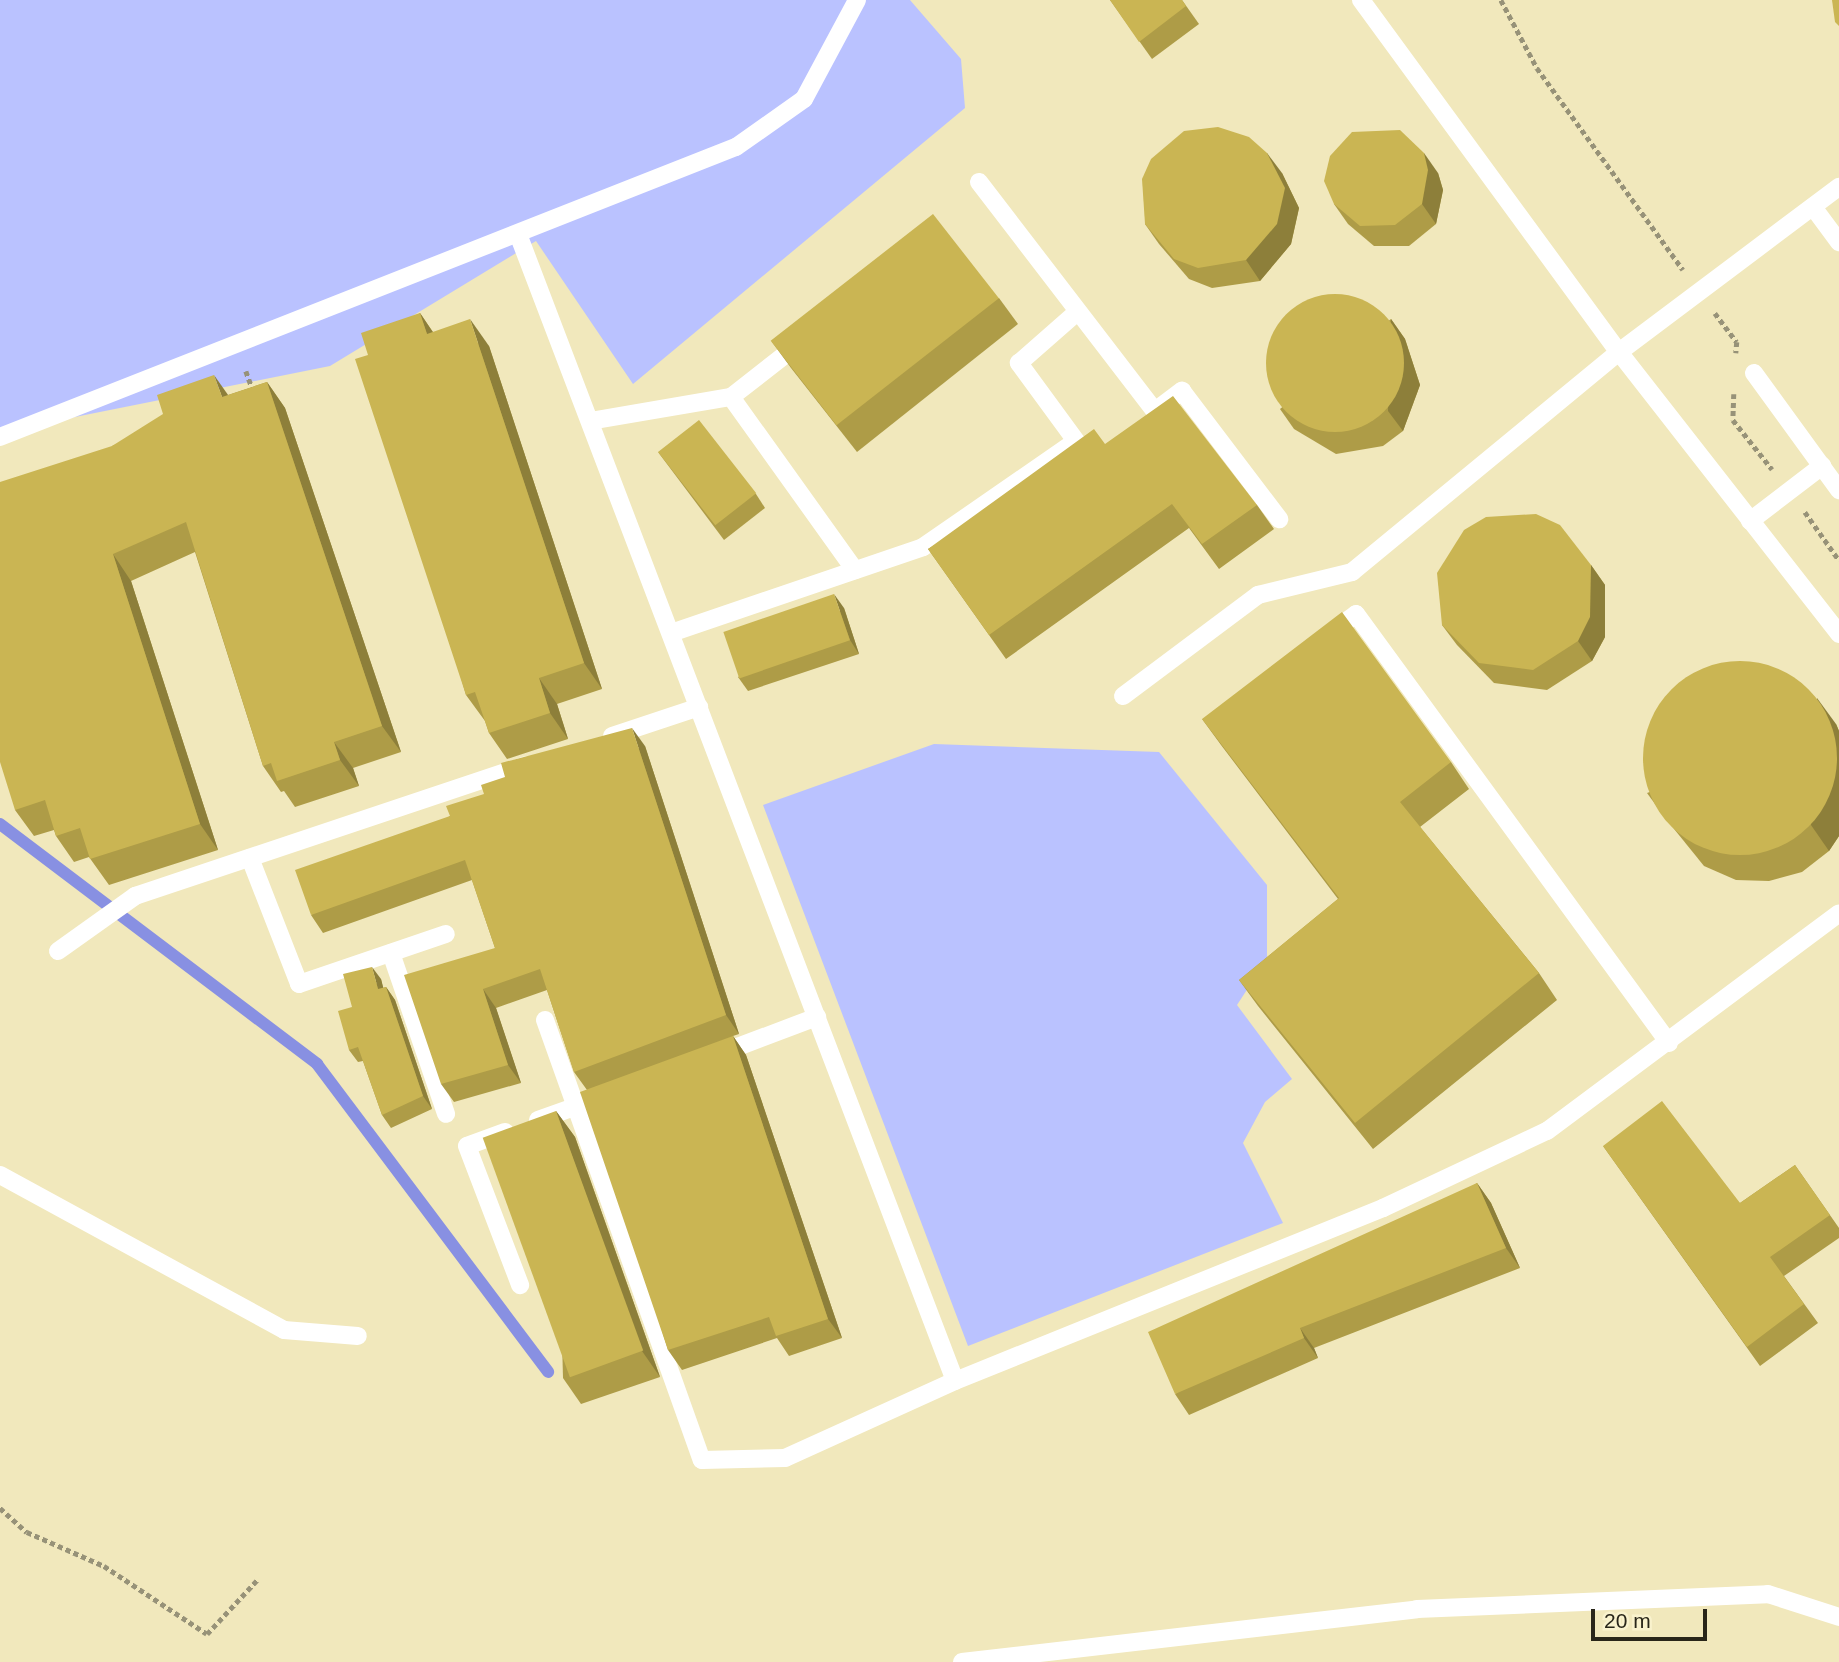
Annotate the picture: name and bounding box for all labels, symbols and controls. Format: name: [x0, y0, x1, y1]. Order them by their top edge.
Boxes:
scale bar: [1594, 1596, 1710, 1640]
text: 20 m: [1604, 1609, 1651, 1632]

